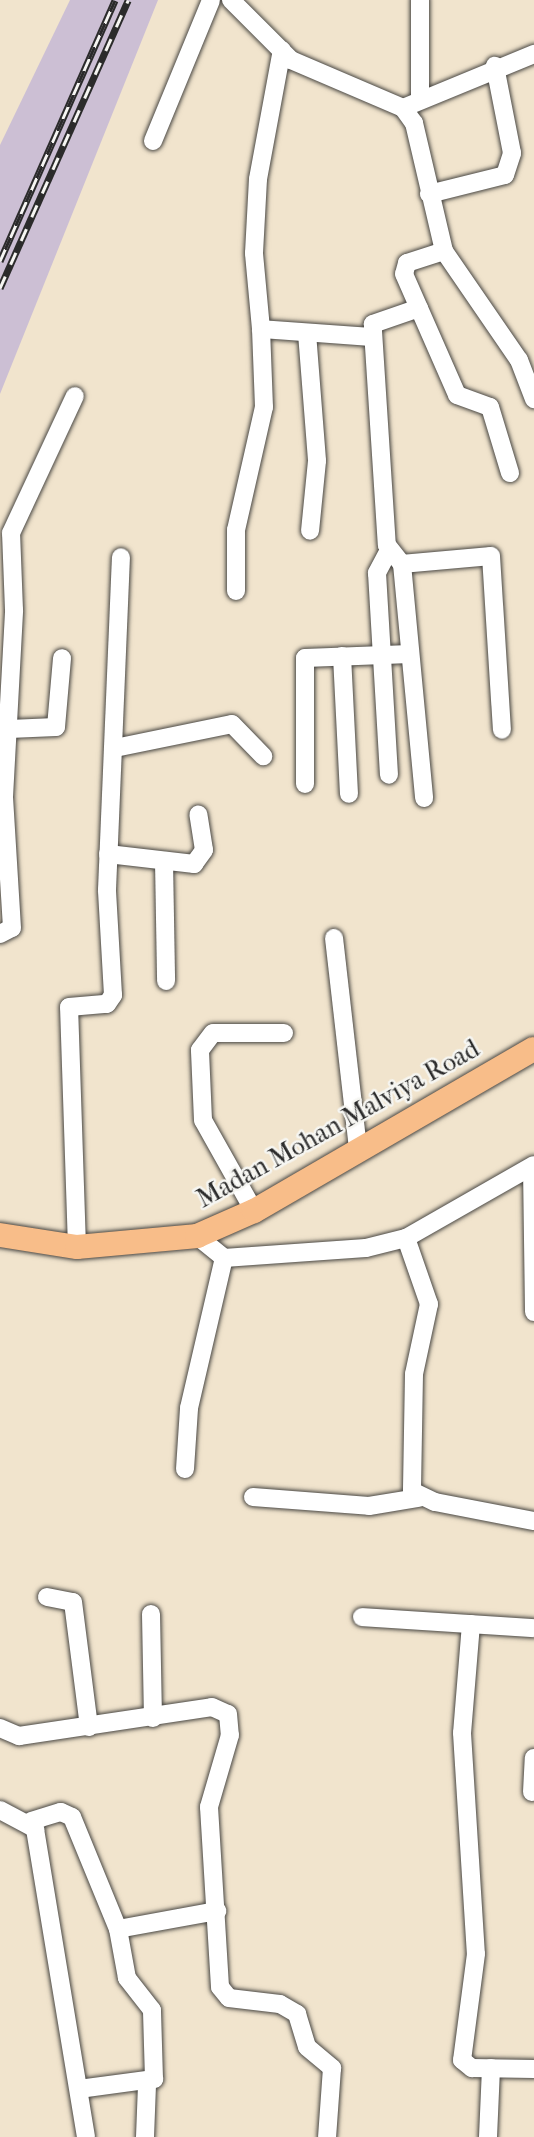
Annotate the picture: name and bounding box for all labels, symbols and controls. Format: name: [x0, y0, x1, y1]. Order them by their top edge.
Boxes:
street label: Madan Mohan Malviya Road: [191, 1033, 485, 1215]

